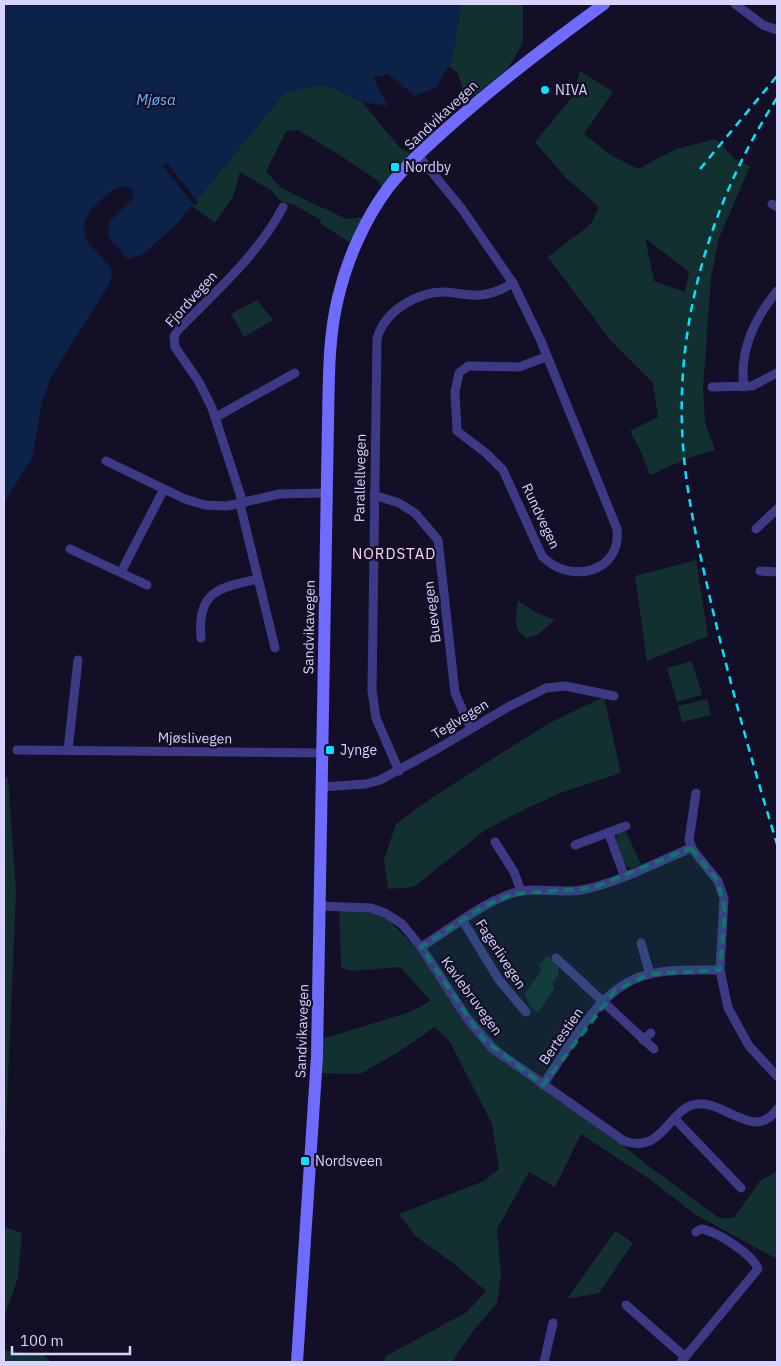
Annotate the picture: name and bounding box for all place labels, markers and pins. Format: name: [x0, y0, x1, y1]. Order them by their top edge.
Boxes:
place label: NIVA: [555, 81, 587, 99]
marker: NIVA: [539, 84, 551, 96]
place label: Nordby: [405, 158, 451, 176]
marker: Nordby: [389, 161, 401, 173]
place label: Jynge: [340, 741, 377, 759]
marker: Jynge: [324, 744, 336, 756]
place label: Nordsveen: [315, 1152, 383, 1170]
marker: Nordsveen: [299, 1155, 311, 1167]

